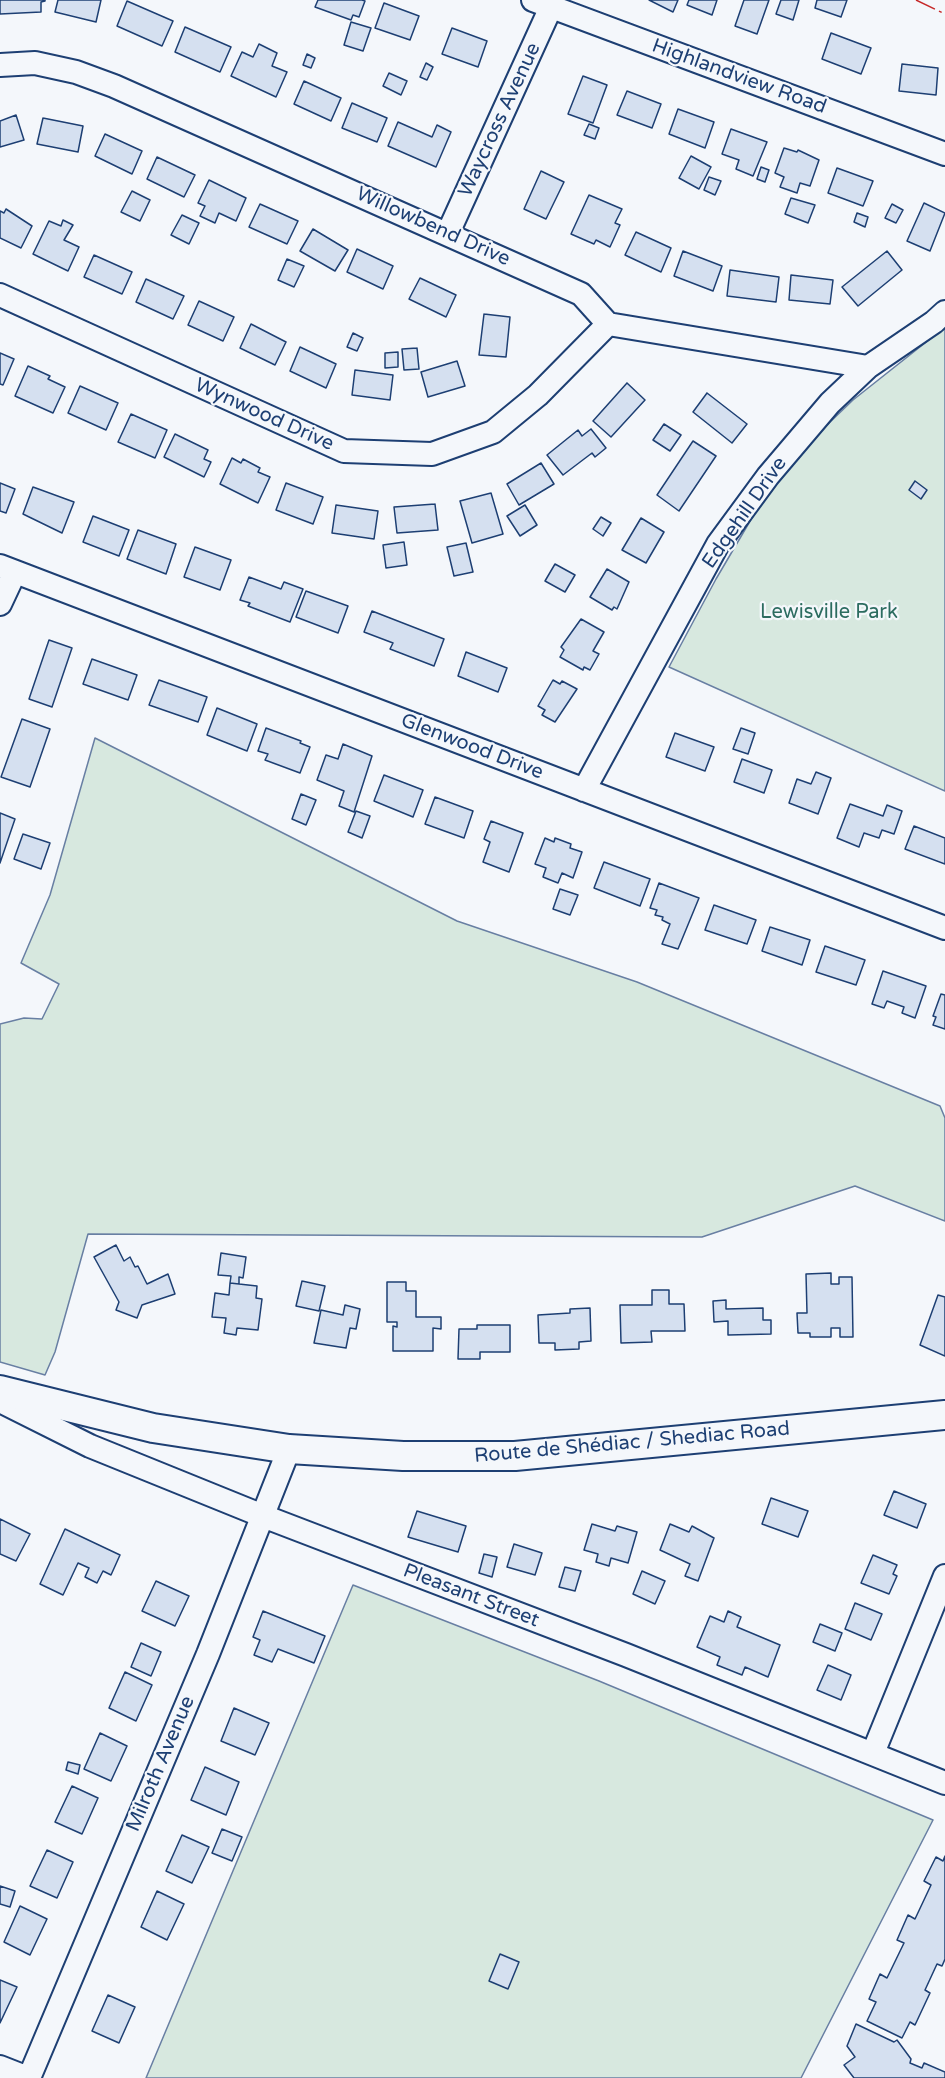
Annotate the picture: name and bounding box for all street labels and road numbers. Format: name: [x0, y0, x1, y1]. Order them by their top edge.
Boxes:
street label: Highlandview Road: [649, 34, 829, 120]
street label: Waycross Avenue: [454, 39, 546, 201]
street label: Willowbend Drive: [352, 182, 514, 272]
street label: Wynwood Drive: [191, 374, 337, 456]
street label: Edgehill Drive: [698, 453, 792, 573]
street label: Glenwood Drive: [397, 709, 547, 785]
street label: Route de Shédiac / Shediac Road: [473, 1417, 791, 1469]
street label: Pleasant Street: [400, 1559, 542, 1633]
street label: Milroth Avenue: [122, 1693, 200, 1835]

